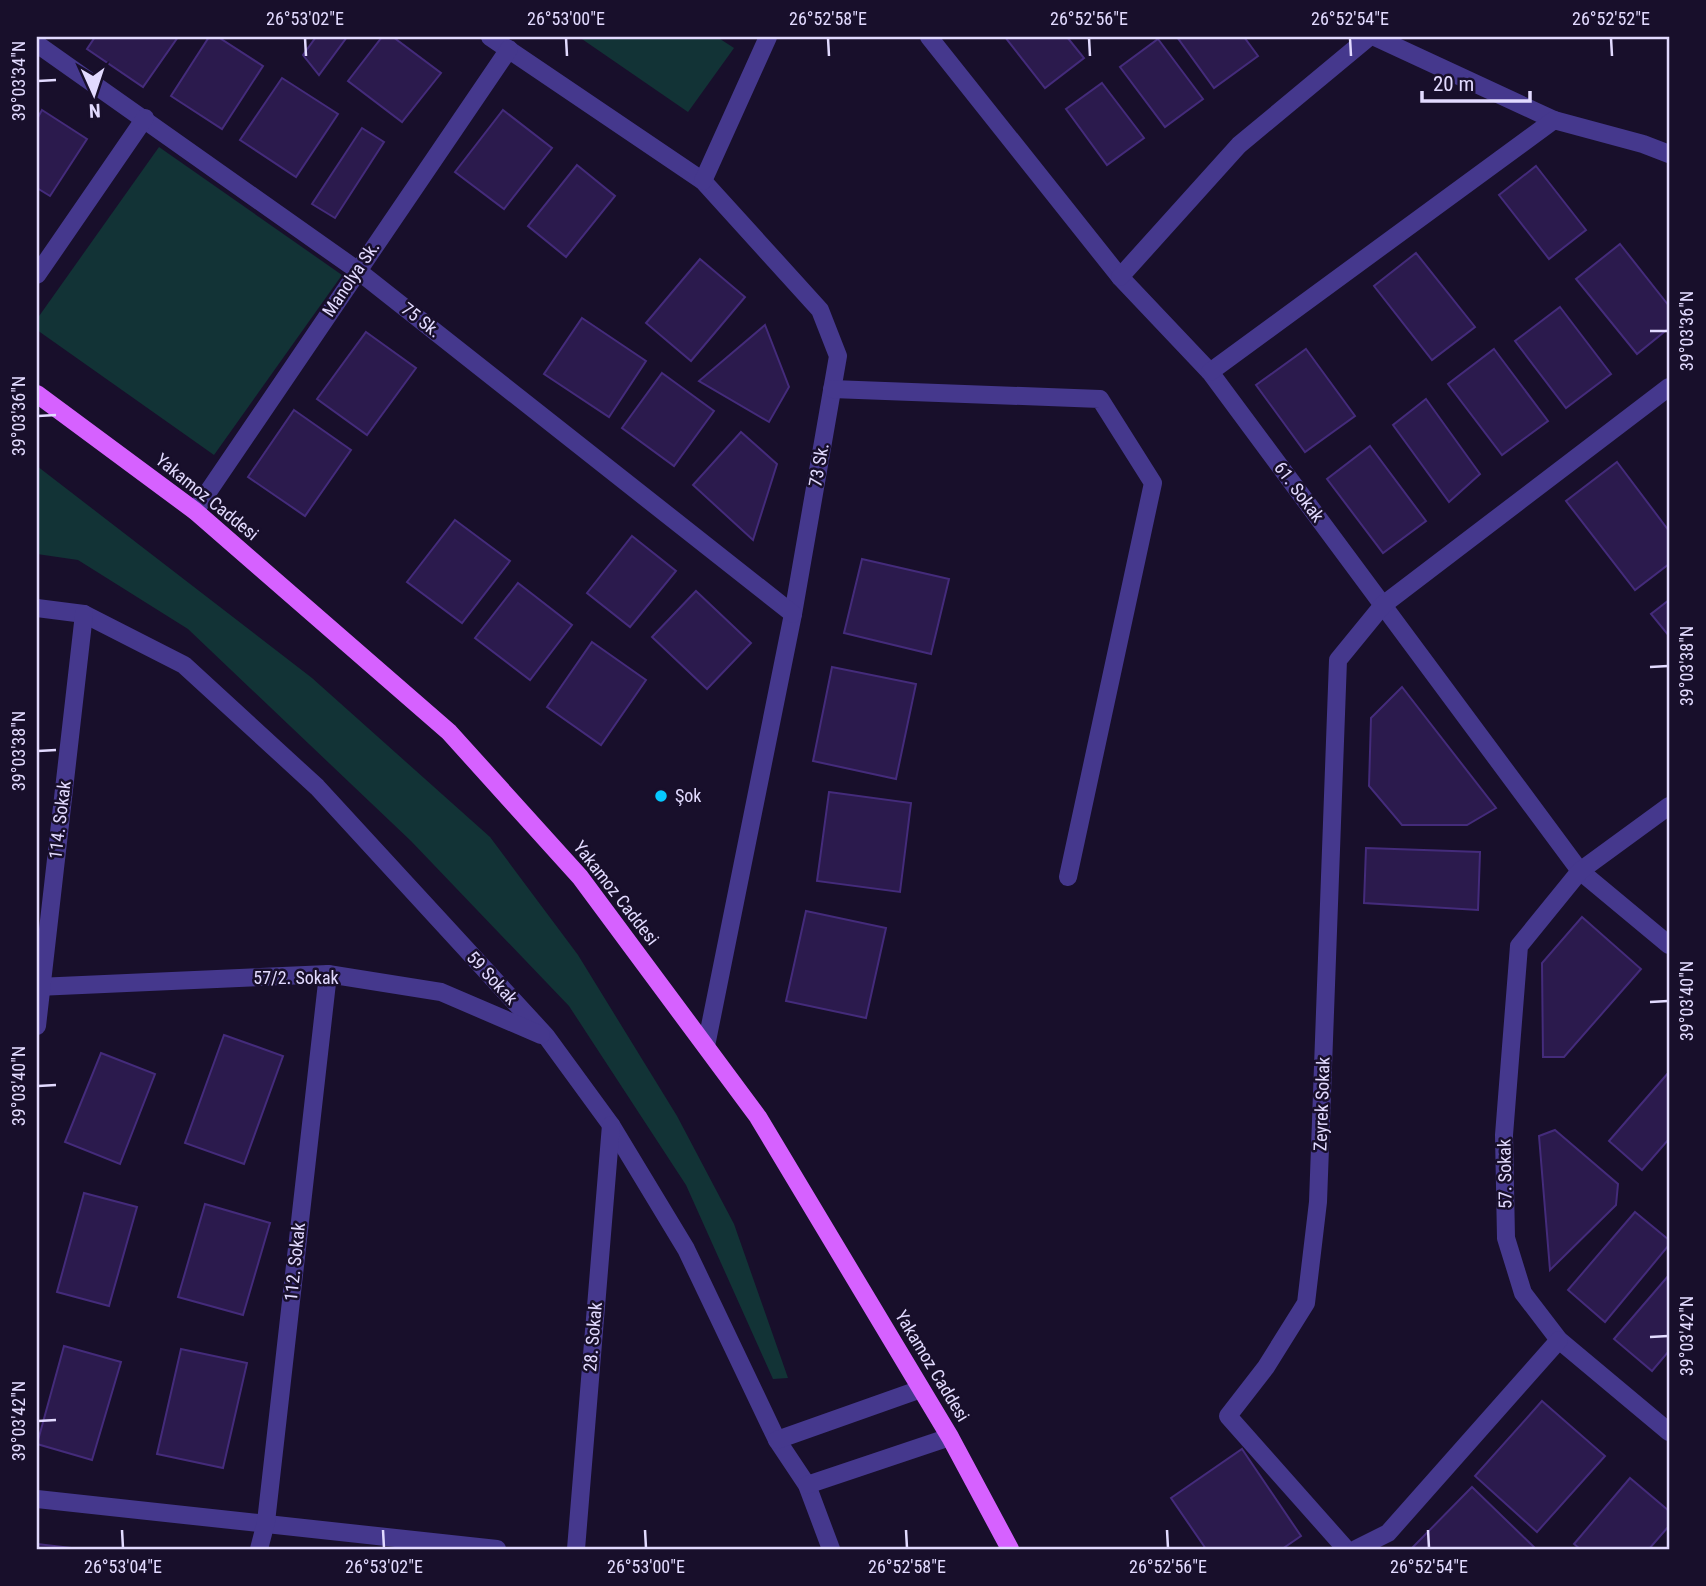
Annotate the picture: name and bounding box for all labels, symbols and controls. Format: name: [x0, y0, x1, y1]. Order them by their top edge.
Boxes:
text: 26°53'02"E: [266, 8, 344, 29]
text: 26°53'00"E: [527, 8, 605, 29]
text: 26°52'58"E: [789, 8, 867, 29]
text: 26°52'56"E: [1050, 8, 1128, 29]
text: 26°52'54"E: [1311, 8, 1389, 29]
text: 26°52'52"E: [1572, 8, 1650, 29]
text: 39°03'34"N: [8, 41, 29, 121]
north arrow: [60, 60, 130, 130]
scale bar: [1422, 60, 1531, 104]
text: 20 m: [1433, 72, 1474, 96]
text: N: [88, 99, 101, 122]
street label: Manolya Sk.: [318, 237, 383, 320]
text: 39°03'36"N: [1676, 291, 1697, 371]
street label: 75 Sk.: [397, 298, 445, 341]
text: 39°03'36"N: [8, 376, 29, 456]
street label: 73 Sk.: [804, 441, 833, 488]
street label: Yakamoz Caddesi: [152, 449, 263, 544]
street label: 61. Sokak: [1270, 457, 1329, 526]
text: 39°03'38"N: [1676, 626, 1697, 706]
text: 39°03'38"N: [8, 711, 29, 791]
street label: 114. Sokak: [44, 780, 75, 860]
place label: Şok: [675, 785, 701, 806]
marker: Şok: [653, 788, 669, 804]
street label: Yakamoz Caddesi: [569, 837, 663, 949]
street label: 59 Sokak: [462, 947, 522, 1009]
text: 39°03'40"N: [1676, 961, 1697, 1041]
street label: 57/2. Sokak: [253, 967, 339, 988]
text: 39°03'40"N: [8, 1046, 29, 1126]
street label: Zeyrek Sokak: [1309, 1057, 1334, 1151]
street label: 57. Sokak: [1493, 1139, 1516, 1209]
street label: 112. Sokak: [280, 1222, 309, 1302]
text: 39°03'42"N: [1676, 1296, 1697, 1376]
street label: 28. Sokak: [579, 1301, 606, 1373]
street label: Yakamoz Caddesi: [891, 1306, 974, 1425]
text: 39°03'42"N: [8, 1381, 29, 1461]
text: 26°53'04"E: [84, 1556, 162, 1577]
text: 26°53'02"E: [345, 1556, 423, 1577]
text: 26°53'00"E: [607, 1556, 685, 1577]
text: 26°52'58"E: [868, 1556, 946, 1577]
text: 26°52'56"E: [1129, 1556, 1207, 1577]
text: 26°52'54"E: [1390, 1556, 1468, 1577]

